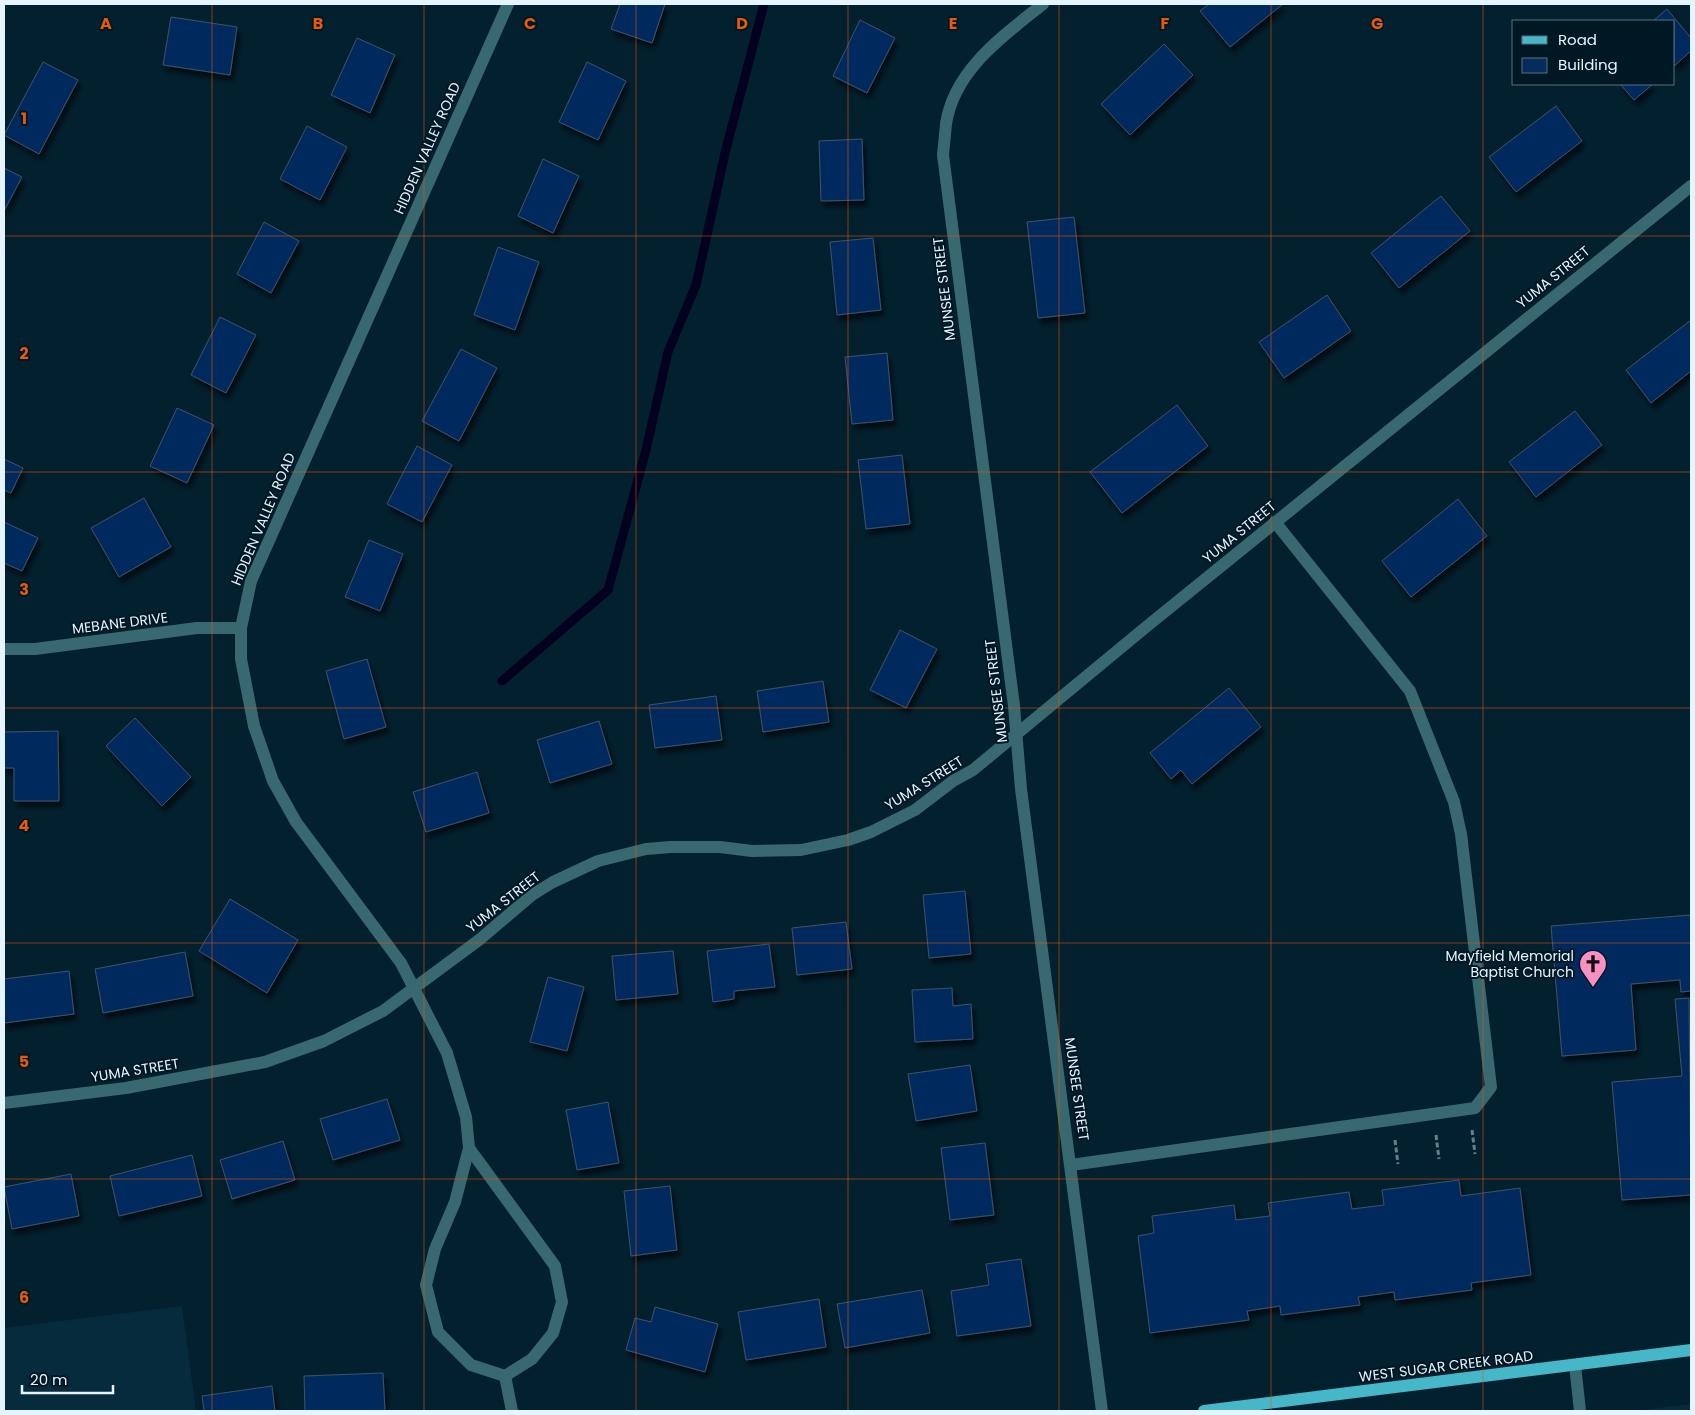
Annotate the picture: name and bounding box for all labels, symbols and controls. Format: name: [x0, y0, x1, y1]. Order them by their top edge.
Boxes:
text: A: [100, 12, 112, 35]
text: B: [313, 12, 323, 35]
text: C: [524, 12, 536, 35]
text: D: [736, 12, 748, 35]
text: E: [949, 12, 957, 35]
text: F: [1161, 12, 1170, 35]
text: G: [1371, 12, 1383, 35]
legend: [1512, 20, 1675, 85]
text: Road: [1558, 29, 1597, 50]
text: Building: [1558, 54, 1618, 75]
street label: HIDDEN VALLEY ROAD: [389, 79, 465, 217]
text: 1: [21, 107, 27, 130]
street label: MUNSEE STREET: [928, 236, 960, 342]
street label: YUMA STREET: [1512, 241, 1594, 313]
text: 2: [19, 342, 29, 365]
street label: HIDDEN VALLEY ROAD: [226, 449, 300, 589]
street label: YUMA STREET: [1198, 496, 1280, 568]
text: 3: [19, 578, 29, 601]
street label: MEBANE DRIVE: [71, 607, 169, 639]
street label: MUNSEE STREET: [980, 638, 1012, 744]
street label: YUMA STREET: [881, 751, 967, 815]
text: 4: [19, 814, 30, 837]
street label: YUMA STREET: [462, 866, 545, 937]
place label: Mayfield Memorial Baptist Church: [1446, 946, 1574, 982]
church icon: Mayfield Memorial Baptist Church: [1578, 949, 1608, 988]
street label: MUNSEE STREET: [1060, 1036, 1094, 1142]
text: 5: [19, 1050, 29, 1073]
street label: YUMA STREET: [89, 1053, 181, 1087]
text: 6: [19, 1286, 29, 1309]
street label: WEST SUGAR CREEK ROAD: [1358, 1345, 1534, 1387]
scale bar: [22, 1362, 114, 1394]
text: 20 m: [30, 1369, 68, 1390]

